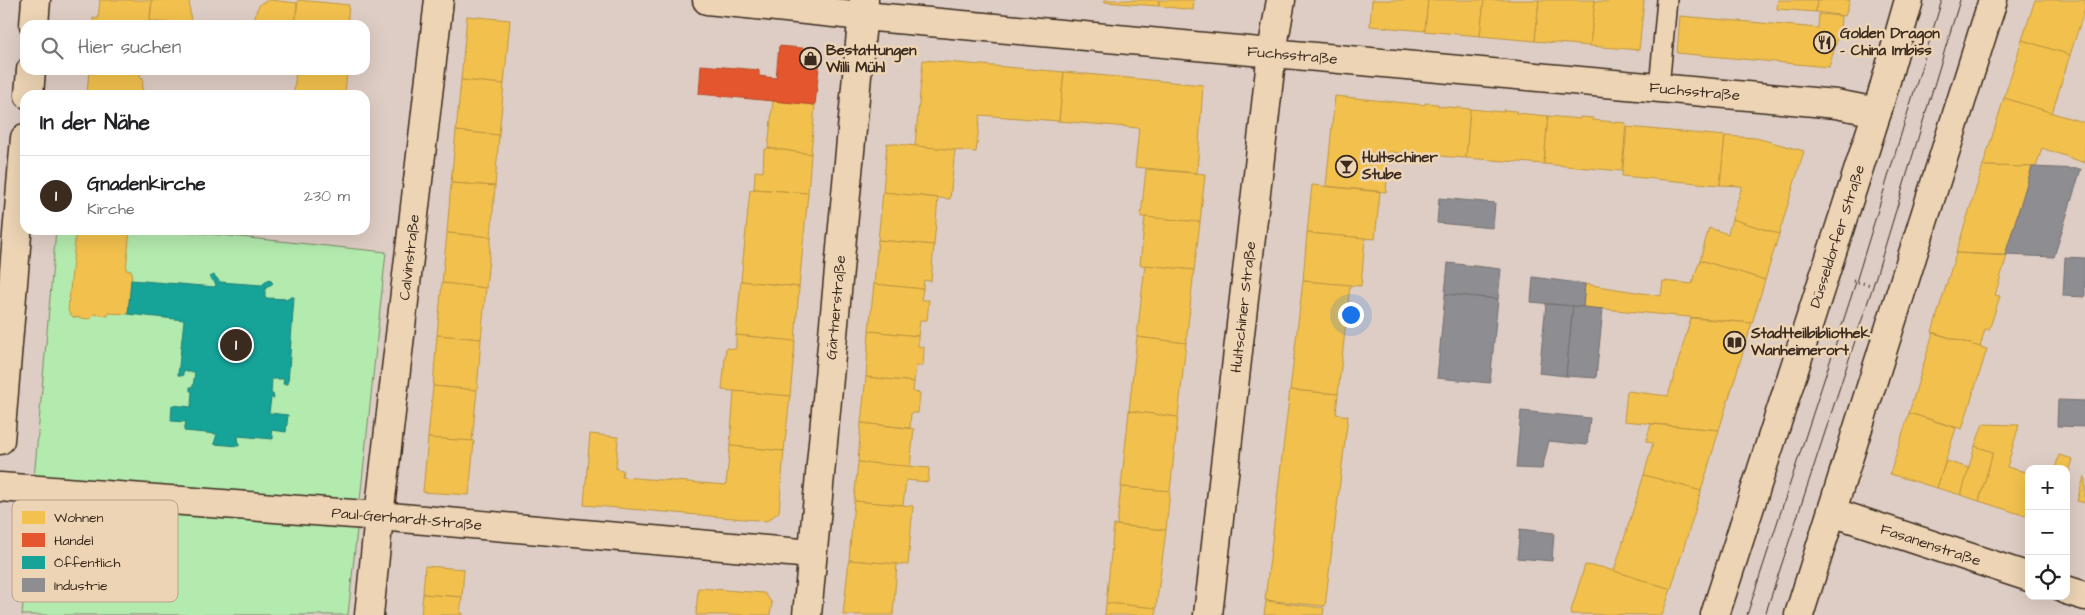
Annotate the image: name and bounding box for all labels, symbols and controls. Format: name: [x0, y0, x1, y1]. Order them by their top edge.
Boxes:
search box: [20, 20, 370, 75]
place label: Golden Dragon - China Imbiss: [1840, 23, 1940, 61]
restaurant icon: Golden Dragon - China Imbiss: [1812, 30, 1836, 54]
icon: search: [38, 34, 66, 62]
text: Hier suchen: [78, 34, 181, 61]
place label: Bestattungen Willi Mühl: [825, 40, 917, 78]
street label: Fuchsstraße: [1246, 41, 1339, 70]
shop icon: Bestattungen Willi Mühl: [798, 47, 822, 71]
street label: Fuchsstraße: [1649, 77, 1741, 106]
text: In der Nähe: [40, 108, 150, 137]
place label: Hultschiner Stube: [1361, 147, 1438, 185]
bar icon: Hultschiner Stube: [1334, 154, 1358, 178]
street label: Düsseldorfer Straße: [1805, 162, 1870, 310]
text: Gnadenkirche: [87, 171, 206, 198]
text: 1: [55, 185, 57, 207]
text: 230 m: [304, 185, 350, 207]
text: Kirche: [87, 198, 135, 220]
street label: Calvinstraße: [394, 213, 425, 301]
street label: Hultschiner Straße: [1226, 240, 1261, 374]
street label: Gärtnerstraße: [821, 254, 851, 360]
your location: [1338, 302, 1364, 328]
place label: Stadtteilbibliothek Wanheimerort: [1750, 323, 1871, 361]
pin: 1: [220, 326, 252, 364]
library icon: Stadtteilbibliothek Wanheimerort: [1723, 330, 1747, 354]
map controls: [2025, 465, 2070, 600]
button: +: [2025, 465, 2070, 510]
legend: [12, 500, 178, 602]
street label: Paul-Gerhardt-Straße: [331, 502, 483, 536]
text: Wohnen: [54, 508, 104, 528]
button: −: [2025, 510, 2070, 555]
street label: Fasanenstraße: [1878, 519, 1984, 571]
text: Handel: [54, 531, 94, 551]
text: Öffentlich: [54, 553, 120, 573]
button: locate: [2025, 555, 2070, 600]
text: Industrie: [54, 576, 108, 596]

